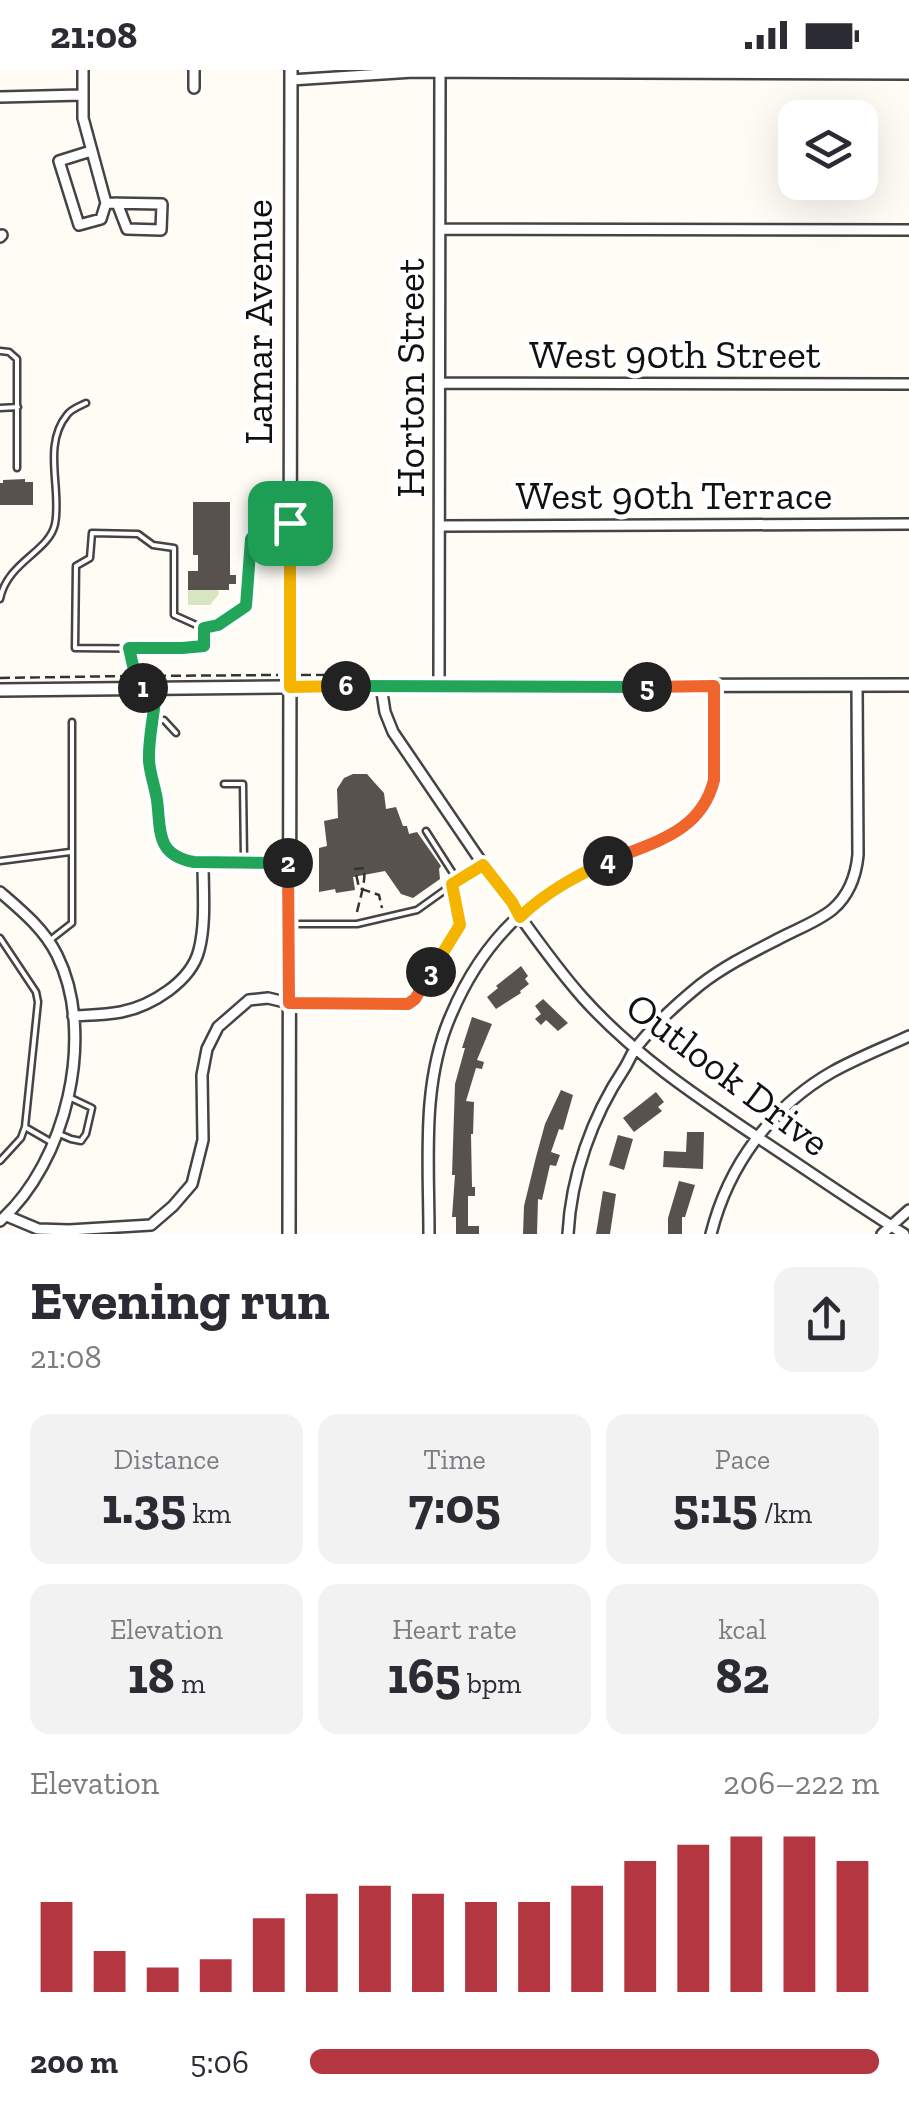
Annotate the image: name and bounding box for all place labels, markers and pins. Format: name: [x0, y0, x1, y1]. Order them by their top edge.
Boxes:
pin: [248, 481, 333, 566]
pin: 6: [321, 661, 371, 711]
pin: 5: [622, 662, 672, 712]
pin: 1: [118, 663, 168, 713]
pin: 4: [583, 836, 633, 886]
pin: 2: [263, 838, 313, 888]
pin: 3: [406, 947, 456, 997]

